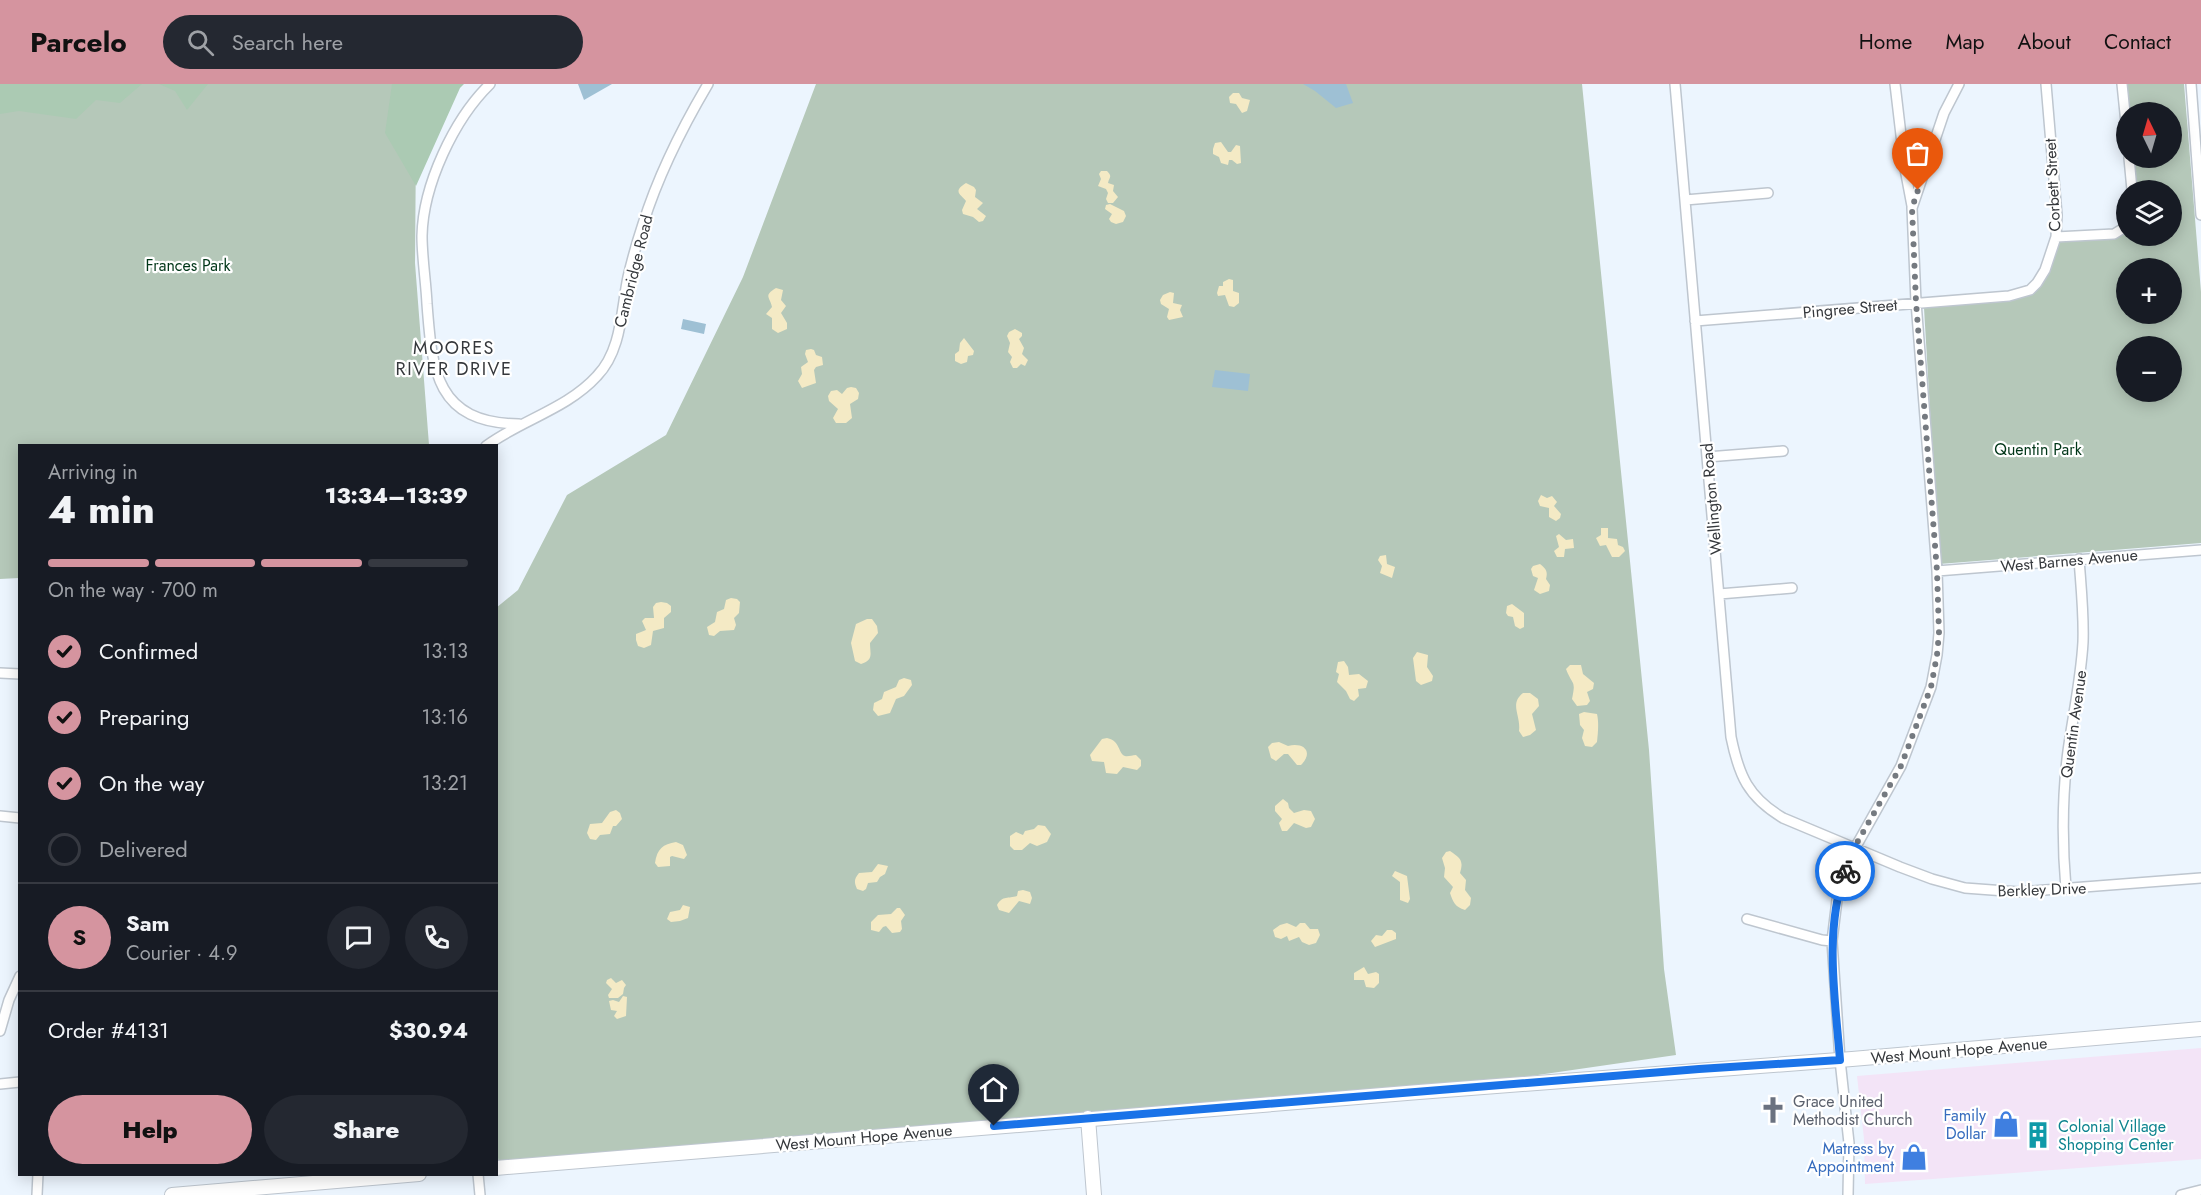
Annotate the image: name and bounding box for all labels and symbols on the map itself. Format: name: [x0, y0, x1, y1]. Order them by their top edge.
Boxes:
north arrow: [2116, 102, 2182, 168]
pin: [1892, 128, 1943, 190]
street label: Corbett Street: [2039, 138, 2066, 232]
street label: Cambridge Road: [608, 212, 659, 330]
park label: Frances Park: [146, 254, 231, 277]
street label: Pingree Street: [1802, 293, 1899, 324]
district label: MOORES RIVER DRIVE: [396, 335, 512, 382]
park label: Quentin Park: [1994, 438, 2083, 461]
street label: Wellington Road: [1695, 442, 1728, 556]
street label: West Barnes Avenue: [1999, 543, 2139, 578]
street label: Quentin Avenue: [2055, 669, 2092, 780]
courier: [1815, 841, 1875, 901]
street label: Berkley Drive: [1997, 876, 2087, 903]
street label: West Mount Hope Avenue: [1870, 1031, 2048, 1070]
pin: [968, 1064, 1019, 1126]
place label: Grace United Methodist Church: [1793, 1090, 1913, 1131]
church icon: Grace United Methodist Church: [1758, 1095, 1788, 1125]
place label: Family Dollar: [1943, 1104, 1987, 1145]
shop icon: Family Dollar: [1991, 1109, 2021, 1139]
place label: Colonial Village Shopping Center: [2058, 1115, 2174, 1156]
street label: West Mount Hope Avenue: [775, 1118, 953, 1157]
building icon: Colonial Village Shopping Center: [2023, 1120, 2053, 1150]
place label: Matress by Appointment: [1807, 1137, 1895, 1178]
shop icon: Matress by Appointment: [1899, 1142, 1929, 1172]

